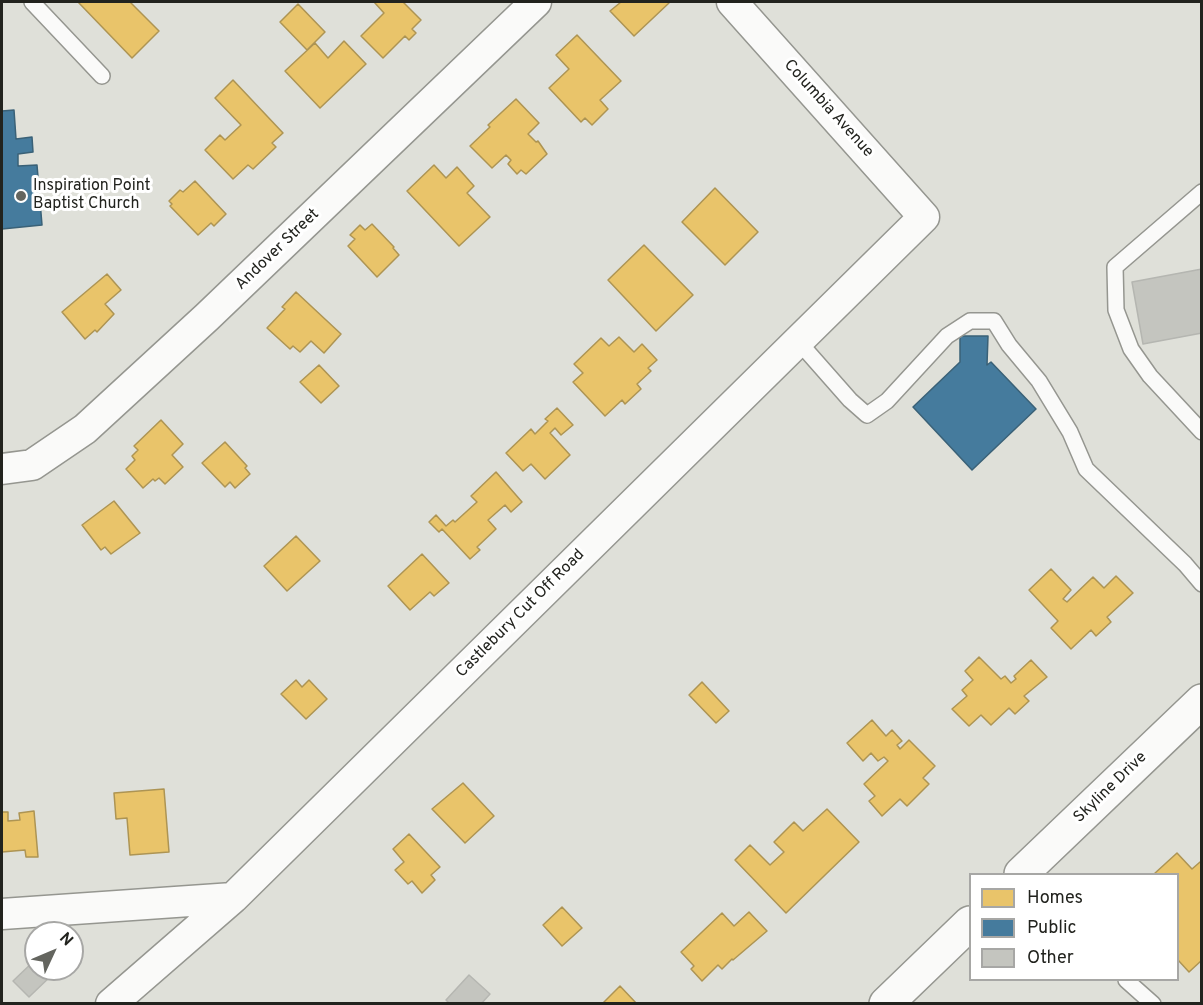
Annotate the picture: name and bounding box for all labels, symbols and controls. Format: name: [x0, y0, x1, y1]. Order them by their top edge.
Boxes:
street label: Columbia Avenue: [779, 56, 877, 162]
place label: Inspiration Point Baptist Church: [33, 177, 151, 215]
marker: Inspiration Point Baptist Church: [14, 189, 28, 203]
street label: Andover Street: [232, 205, 324, 295]
street label: Castlebury Cut Off Road: [453, 546, 589, 682]
street label: Skyline Drive: [1070, 748, 1152, 828]
legend: [969, 873, 1179, 981]
text: Homes: [1027, 887, 1083, 910]
text: Public: [1027, 917, 1077, 940]
north arrow: [24, 921, 84, 981]
text: N: [54, 929, 77, 951]
text: Other: [1027, 947, 1074, 970]

